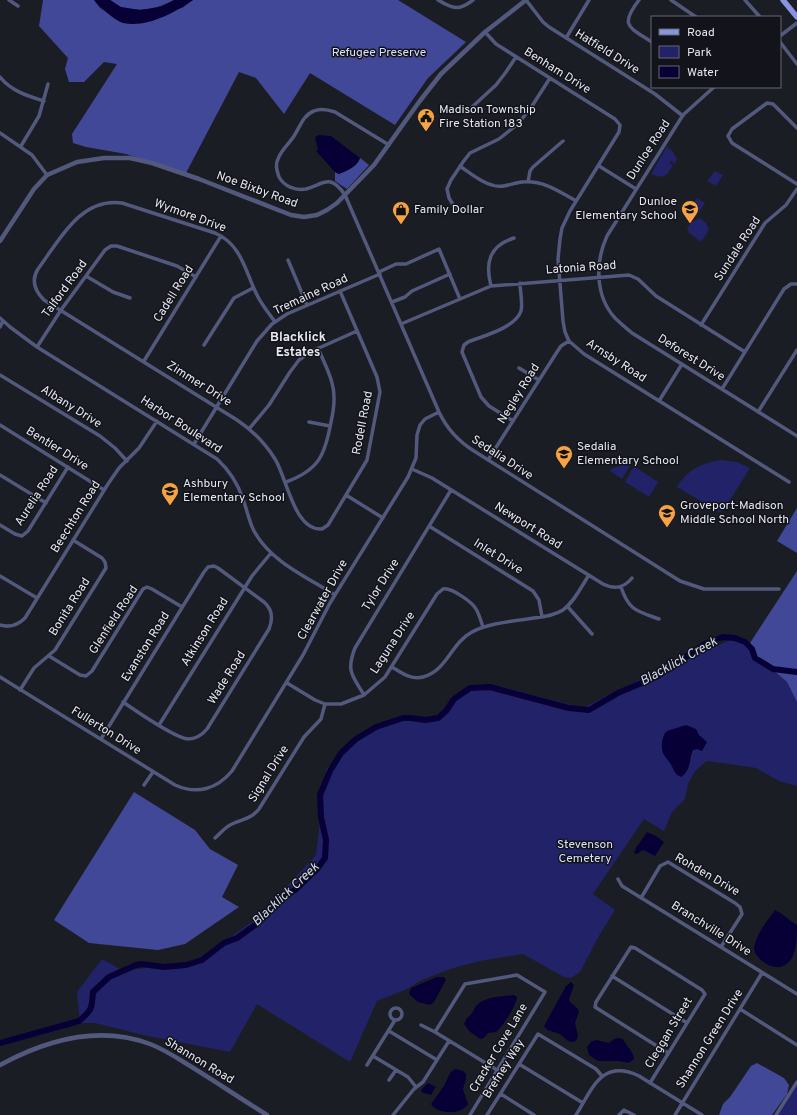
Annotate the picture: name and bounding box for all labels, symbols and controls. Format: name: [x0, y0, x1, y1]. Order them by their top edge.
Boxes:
legend: [651, 16, 781, 88]
text: Road: [687, 25, 715, 41]
street label: Hatfield Drive: [572, 26, 642, 78]
street label: Benham Drive: [521, 44, 593, 98]
park label: Refugee Preserve: [332, 45, 426, 61]
text: Park: [687, 45, 712, 61]
text: Water: [687, 65, 719, 81]
place label: Madison Township Fire Station 183: [439, 102, 536, 132]
public building icon: Madison Township Fire Station 183: [416, 107, 436, 132]
street label: Dunloe Road: [624, 117, 674, 183]
street label: Noe Bixby Road: [214, 168, 300, 212]
place label: Dunloe Elementary School: [575, 194, 677, 224]
street label: Wymore Drive: [152, 196, 228, 236]
school or university icon: Dunloe Elementary School: [680, 199, 700, 224]
shop icon: Family Dollar: [391, 200, 411, 225]
place label: Family Dollar: [414, 202, 484, 218]
street label: Sundale Road: [711, 214, 765, 284]
street label: Talford Road: [39, 257, 91, 321]
street label: Latonia Road: [545, 258, 617, 278]
street label: Cadell Road: [150, 262, 198, 326]
street label: Tremaine Road: [271, 271, 351, 319]
district label: Blacklick Estates: [270, 330, 326, 361]
street label: Deforest Drive: [654, 331, 728, 385]
street label: Arnsby Road: [583, 336, 649, 386]
street label: Zimmer Drive: [163, 358, 235, 410]
street label: Negley Road: [494, 361, 544, 427]
street label: Albany Drive: [37, 382, 105, 432]
street label: Rodell Road: [349, 390, 377, 456]
street label: Harbor Boulevard: [137, 393, 225, 457]
street label: Bentler Drive: [23, 423, 91, 475]
street label: Sedalia Drive: [468, 432, 536, 484]
place label: Sedalia Elementary School: [577, 439, 679, 469]
school or university icon: Sedalia Elementary School: [554, 444, 574, 469]
street label: Aurelia Road: [12, 463, 62, 529]
place label: Ashbury Elementary School: [183, 476, 285, 506]
street label: Beechton Road: [47, 478, 105, 556]
school or university icon: Ashbury Elementary School: [160, 481, 180, 506]
place label: Groveport-Madison Middle School North: [680, 498, 789, 528]
street label: Newport Road: [491, 499, 565, 553]
school or university icon: Groveport-Madison Middle School North: [657, 503, 677, 528]
street label: Inlet Drive: [470, 536, 526, 578]
street label: Tylor Drive: [359, 556, 403, 614]
street label: Clearwater Drive: [294, 557, 352, 643]
street label: Bonita Road: [46, 575, 94, 639]
street label: Glenfield Road: [86, 583, 142, 657]
street label: Atkinson Road: [178, 595, 232, 669]
street label: Evanston Road: [118, 609, 174, 685]
street label: Laguna Drive: [367, 609, 419, 677]
water label: Blacklick Creek: [638, 634, 721, 690]
street label: Wade Road: [204, 648, 250, 708]
street label: Fullerton Drive: [68, 703, 144, 759]
street label: Signal Drive: [245, 742, 293, 806]
park label: Stevenson Cemetery: [557, 837, 613, 867]
street label: Rohden Drive: [672, 850, 742, 900]
water label: Blacklick Creek: [249, 860, 323, 930]
street label: Branchville Drive: [668, 898, 754, 960]
street label: Shannon Green Drive: [673, 986, 747, 1092]
street label: Cleggan Street: [641, 995, 697, 1071]
street label: Cracker Cove Lane: [466, 1001, 532, 1095]
street label: Shannon Road: [161, 1034, 237, 1088]
street label: Brefney Way: [479, 1036, 529, 1102]

